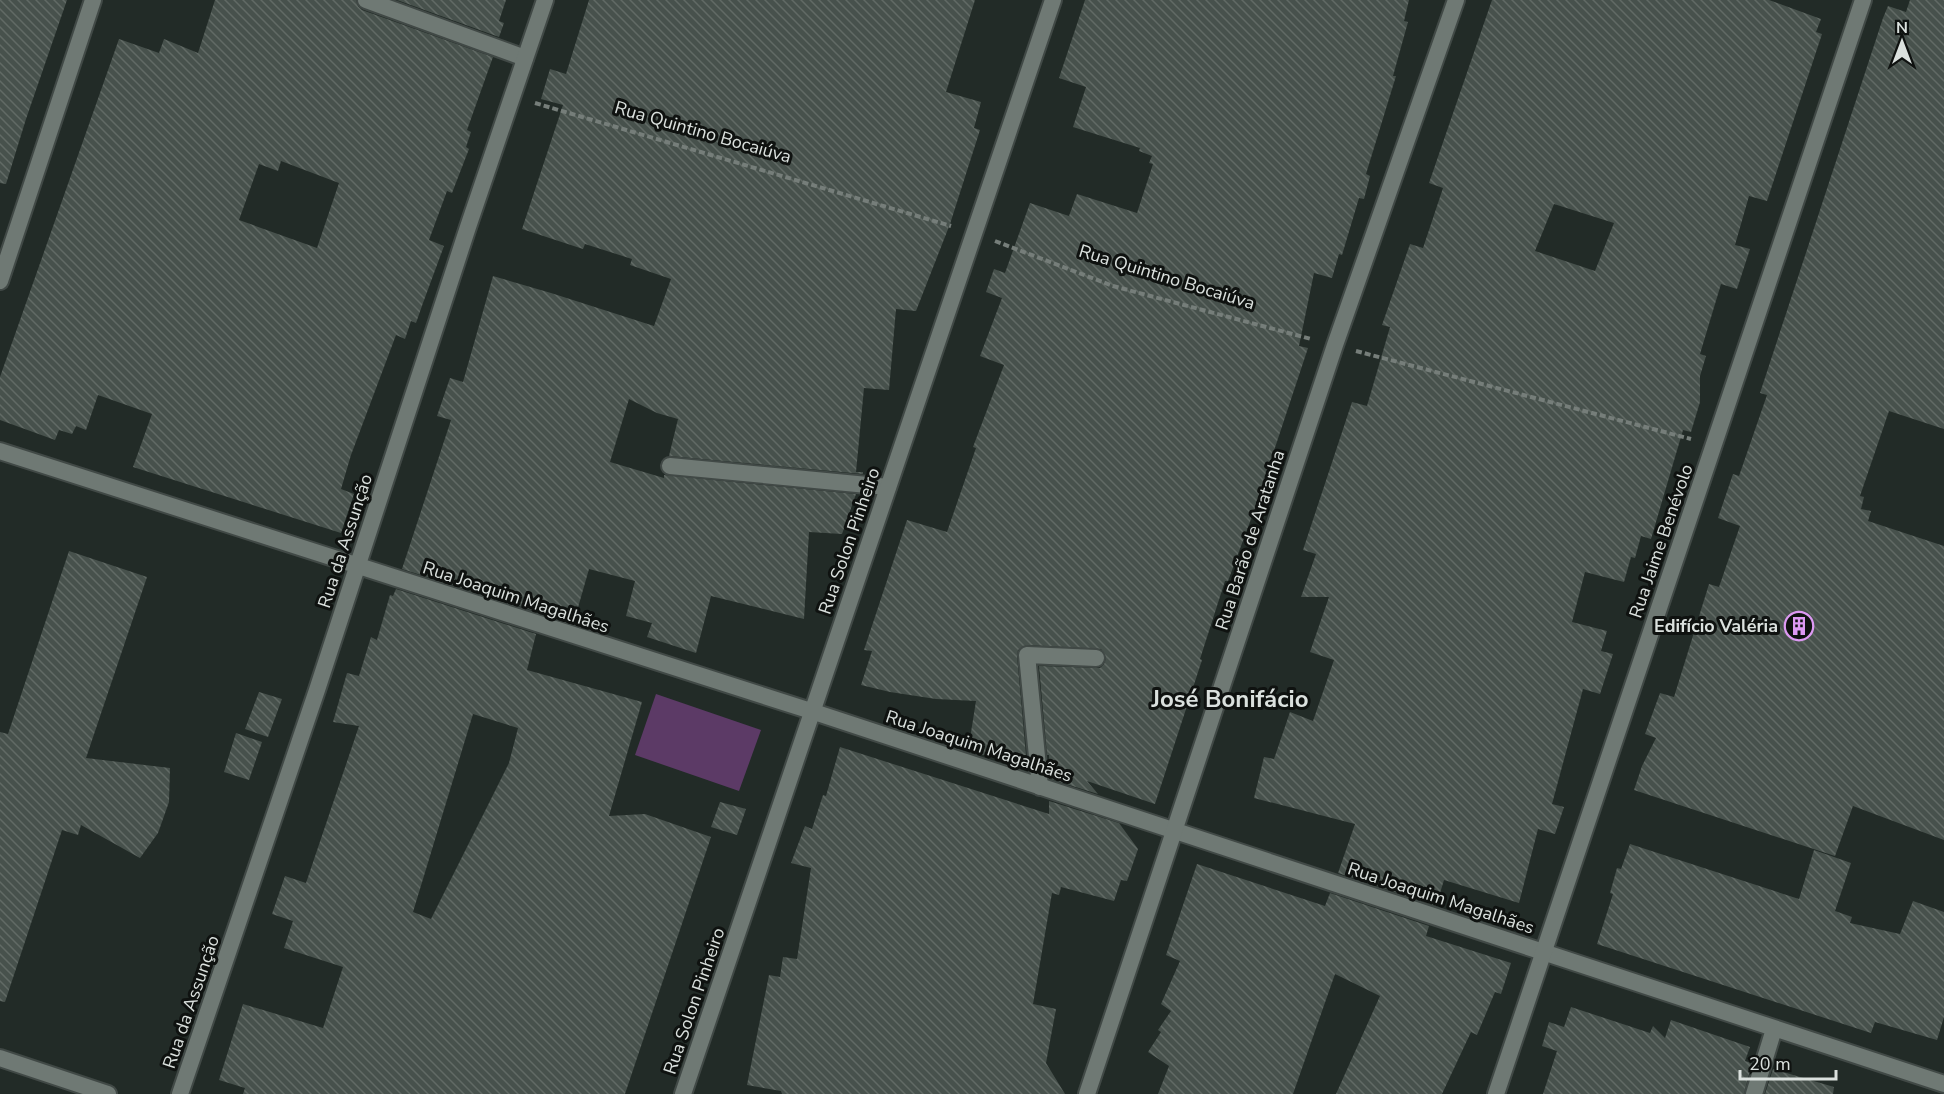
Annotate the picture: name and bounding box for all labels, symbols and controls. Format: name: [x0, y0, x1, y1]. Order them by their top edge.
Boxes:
north arrow: [1872, 12, 1932, 72]
text: N: [1896, 17, 1908, 39]
street label: Rua Quintino Bocaiúva: [612, 95, 794, 169]
street label: Rua Quintino Bocaiúva: [1076, 239, 1258, 315]
street label: Rua Barão de Aratanha: [1210, 447, 1290, 633]
street label: Rua Jaime Benévolo: [1623, 461, 1699, 621]
street label: Rua Solon Pinheiro: [813, 464, 885, 618]
street label: Rua da Assunção: [312, 471, 378, 611]
street label: Rua Joaquim Magalhães: [420, 555, 612, 639]
building icon: Edifício Valéria: [1783, 610, 1815, 642]
place label: Edifício Valéria: [1654, 614, 1778, 638]
district label: José Bonifácio: [1150, 683, 1309, 715]
street label: Rua Joaquim Magalhães: [883, 704, 1075, 788]
street label: Rua Joaquim Magalhães: [1345, 856, 1537, 940]
street label: Rua Solon Pinheiro: [658, 924, 730, 1078]
street label: Rua da Assunção: [157, 932, 225, 1072]
scale bar: [1740, 1043, 1836, 1081]
text: 20 m: [1749, 1052, 1791, 1076]

